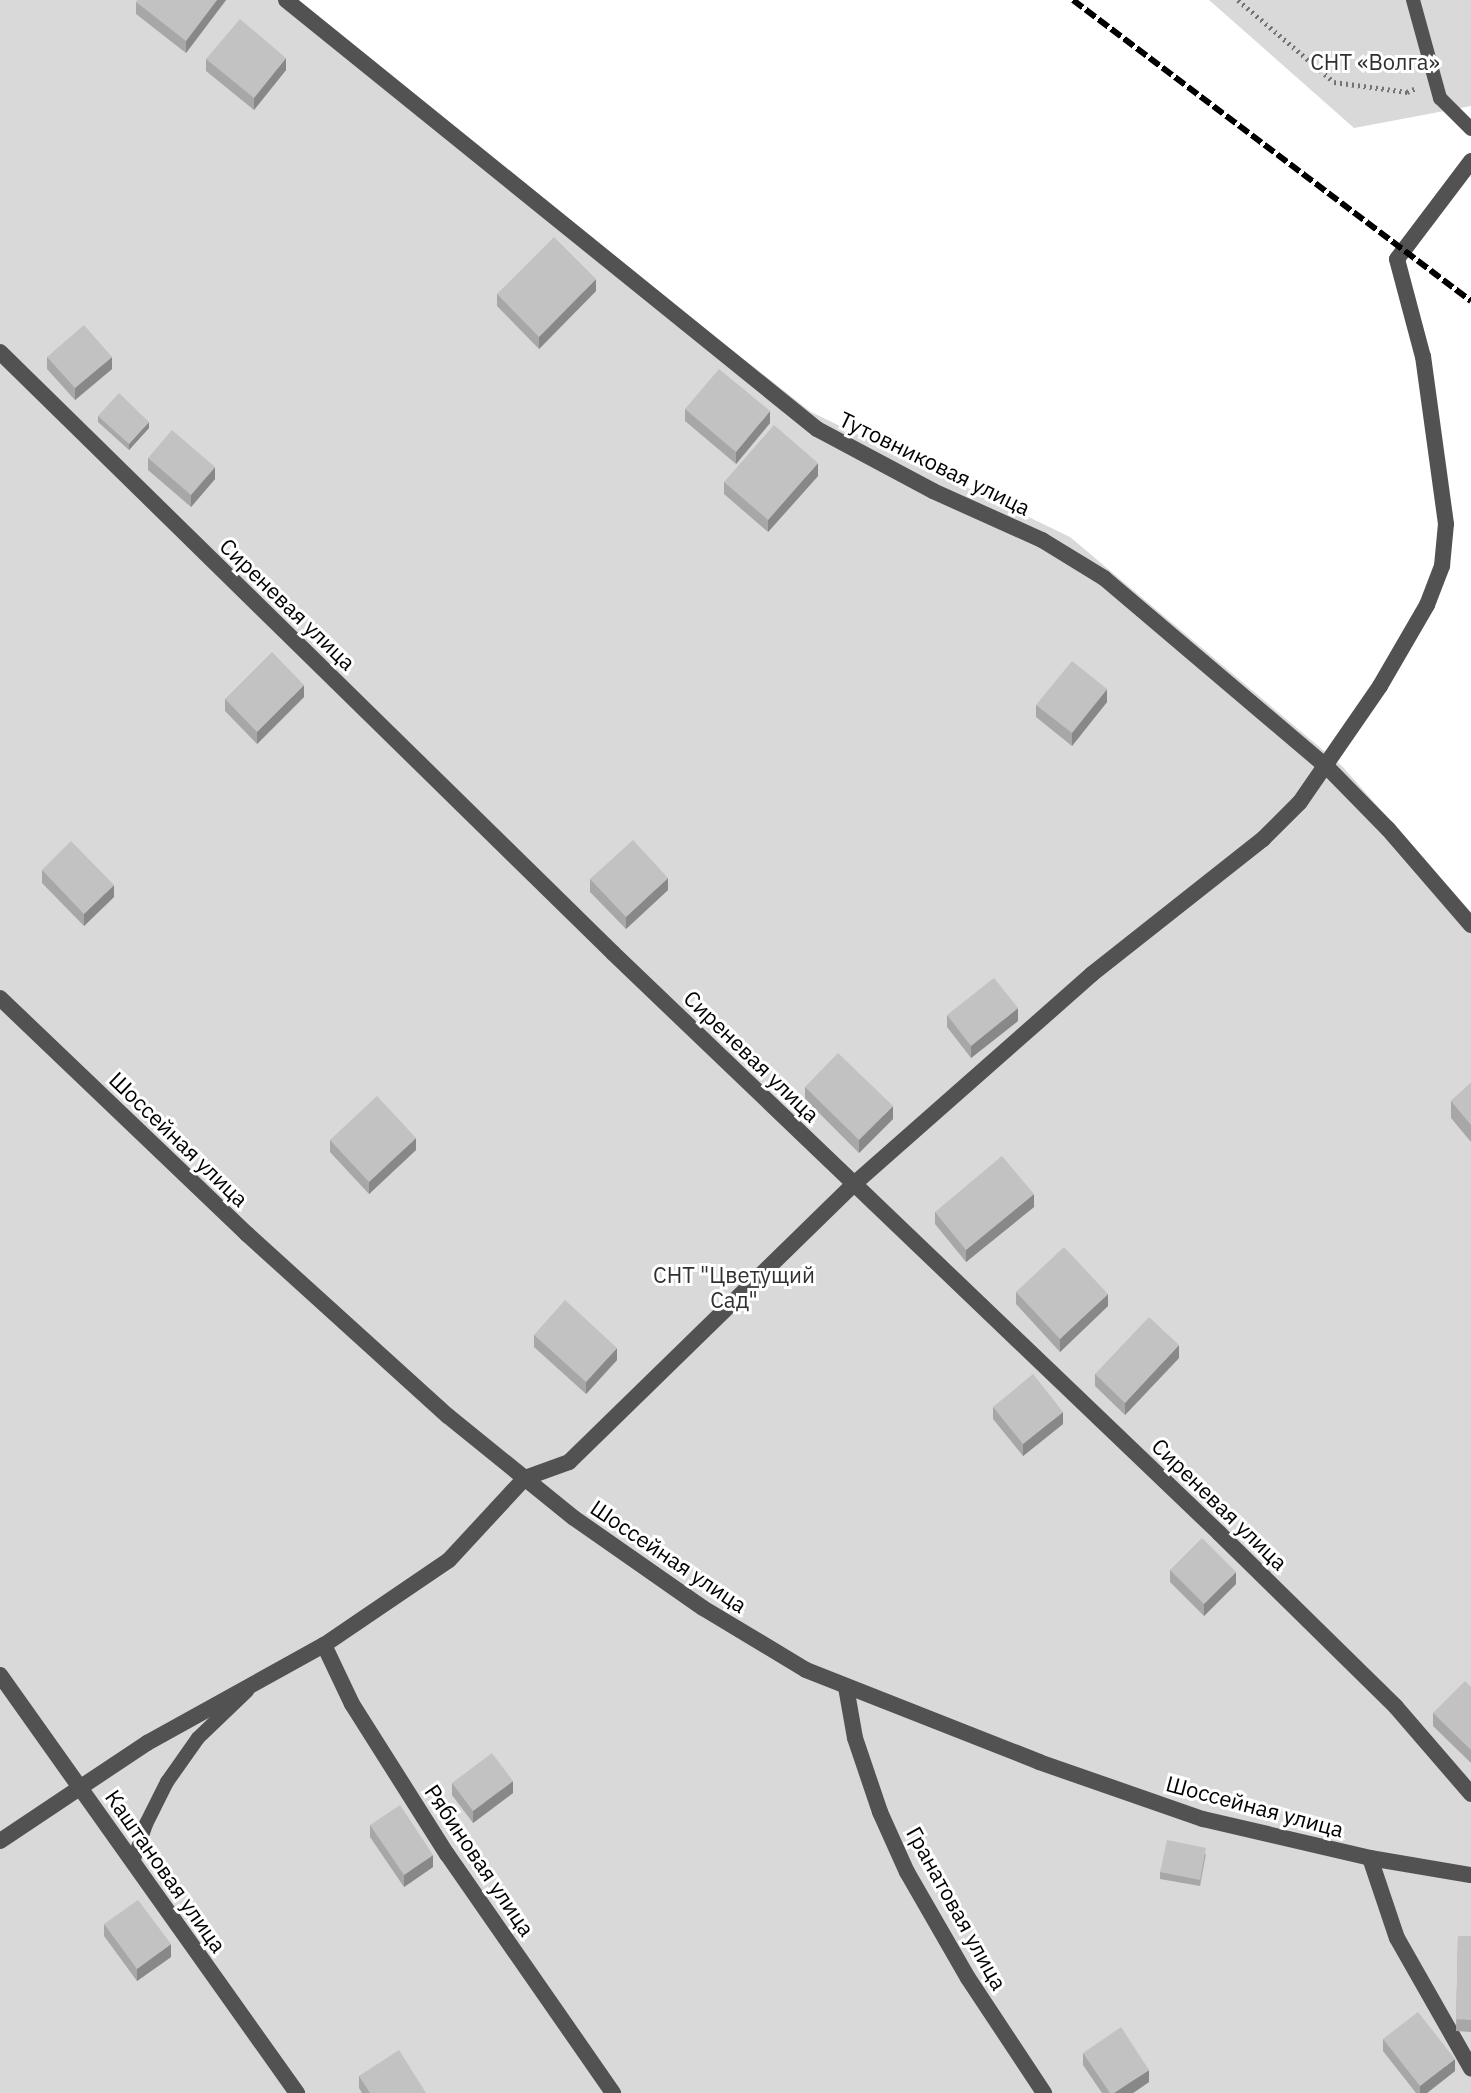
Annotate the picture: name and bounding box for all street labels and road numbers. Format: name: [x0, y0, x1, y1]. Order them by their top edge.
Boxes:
street label: Тутовниковая улица: [835, 405, 1035, 521]
street label: Сиреневая улица: [215, 533, 361, 675]
street label: Сиреневая улица: [679, 985, 825, 1127]
street label: Шоссейная улица: [104, 1066, 254, 1212]
street label: Сиреневая улица: [1147, 1433, 1293, 1575]
street label: Шоссейная улица: [586, 1494, 752, 1618]
street label: Шоссейная улица: [1163, 1770, 1347, 1842]
street label: Рябиновая улица: [419, 1779, 541, 1941]
street label: Каштановая улица: [100, 1785, 232, 1957]
street label: Гранатовая улица: [901, 1822, 1013, 1994]

